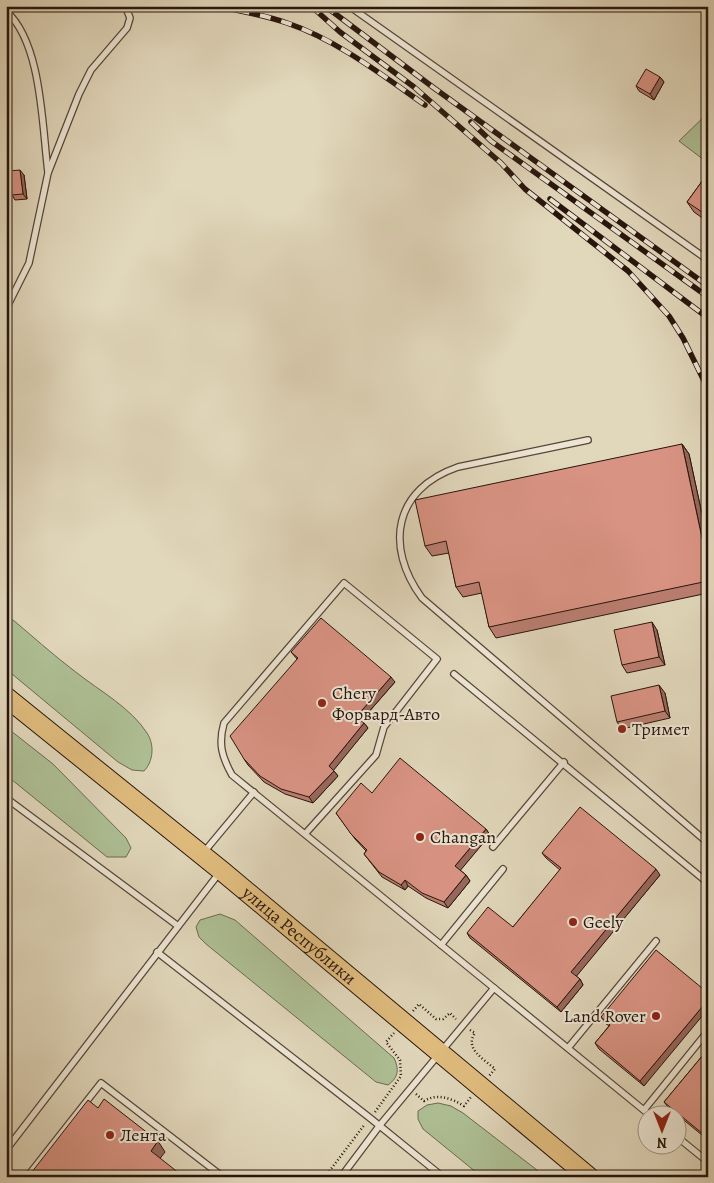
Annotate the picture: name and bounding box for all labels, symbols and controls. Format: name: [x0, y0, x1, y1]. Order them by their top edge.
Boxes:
place label: Chery Форвард-Авто: [332, 681, 440, 726]
marker: Chery Форвард-Авто: [316, 697, 328, 709]
place label: Тримет: [632, 717, 690, 741]
marker: Тримет: [616, 723, 628, 735]
place label: Changan: [430, 825, 496, 849]
marker: Changan: [414, 831, 426, 843]
street label: улица Республики: [236, 880, 361, 990]
place label: Geely: [583, 910, 624, 934]
marker: Geely: [567, 916, 579, 928]
place label: Land Rover: [564, 1004, 646, 1028]
marker: Land Rover: [650, 1010, 662, 1022]
north arrow: [636, 1106, 686, 1156]
place label: Лента: [120, 1123, 167, 1147]
marker: Лента: [104, 1129, 116, 1141]
text: N: [657, 1133, 667, 1152]

